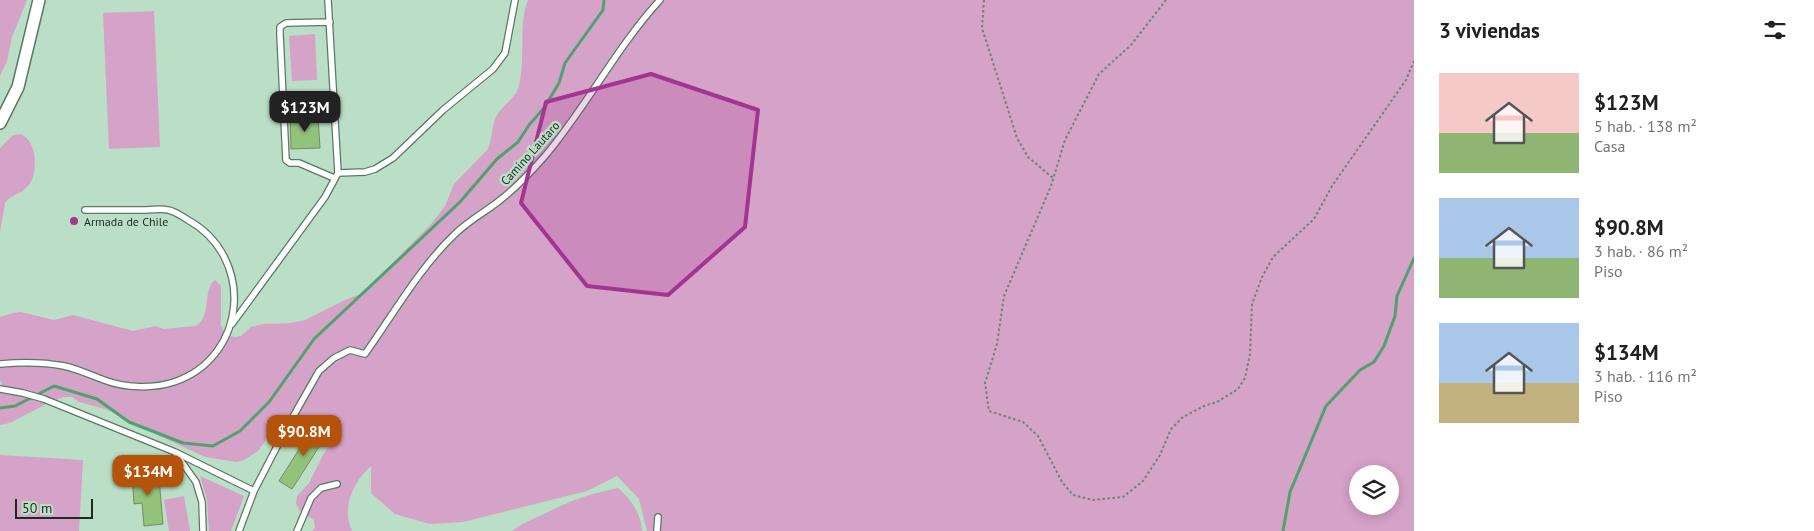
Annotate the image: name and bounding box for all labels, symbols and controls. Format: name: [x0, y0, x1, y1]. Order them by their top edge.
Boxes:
icon: filters: [1761, 16, 1789, 44]
text: 3 viviendas: [1439, 17, 1540, 44]
text: $123M: [1594, 89, 1658, 116]
pin: $123M: [270, 90, 340, 133]
icon: home: [1479, 93, 1539, 153]
text: $123M: [280, 97, 330, 117]
text: 5 hab. · 138 m²: [1594, 116, 1697, 136]
street label: Camino Lautaro: [497, 118, 563, 188]
text: Casa: [1594, 136, 1625, 156]
place label: Armada de Chile: [84, 214, 168, 229]
text: $90.8M: [1594, 214, 1664, 241]
marker: Armada de Chile: [68, 215, 80, 227]
icon: home: [1479, 218, 1539, 278]
text: 3 hab. · 86 m²: [1594, 241, 1688, 261]
text: Piso: [1594, 261, 1623, 281]
text: $134M: [1594, 339, 1658, 366]
icon: home: [1479, 343, 1539, 403]
text: 3 hab. · 116 m²: [1594, 366, 1697, 386]
text: Piso: [1594, 386, 1623, 406]
pin: $90.8M: [263, 414, 345, 457]
text: $90.8M: [277, 421, 331, 441]
pin: $134M: [113, 454, 183, 497]
text: $134M: [123, 461, 173, 481]
map controls: [1349, 465, 1399, 515]
button: layers: [1349, 465, 1399, 515]
scale bar: [15, 496, 92, 519]
text: 50 m: [22, 499, 52, 517]

